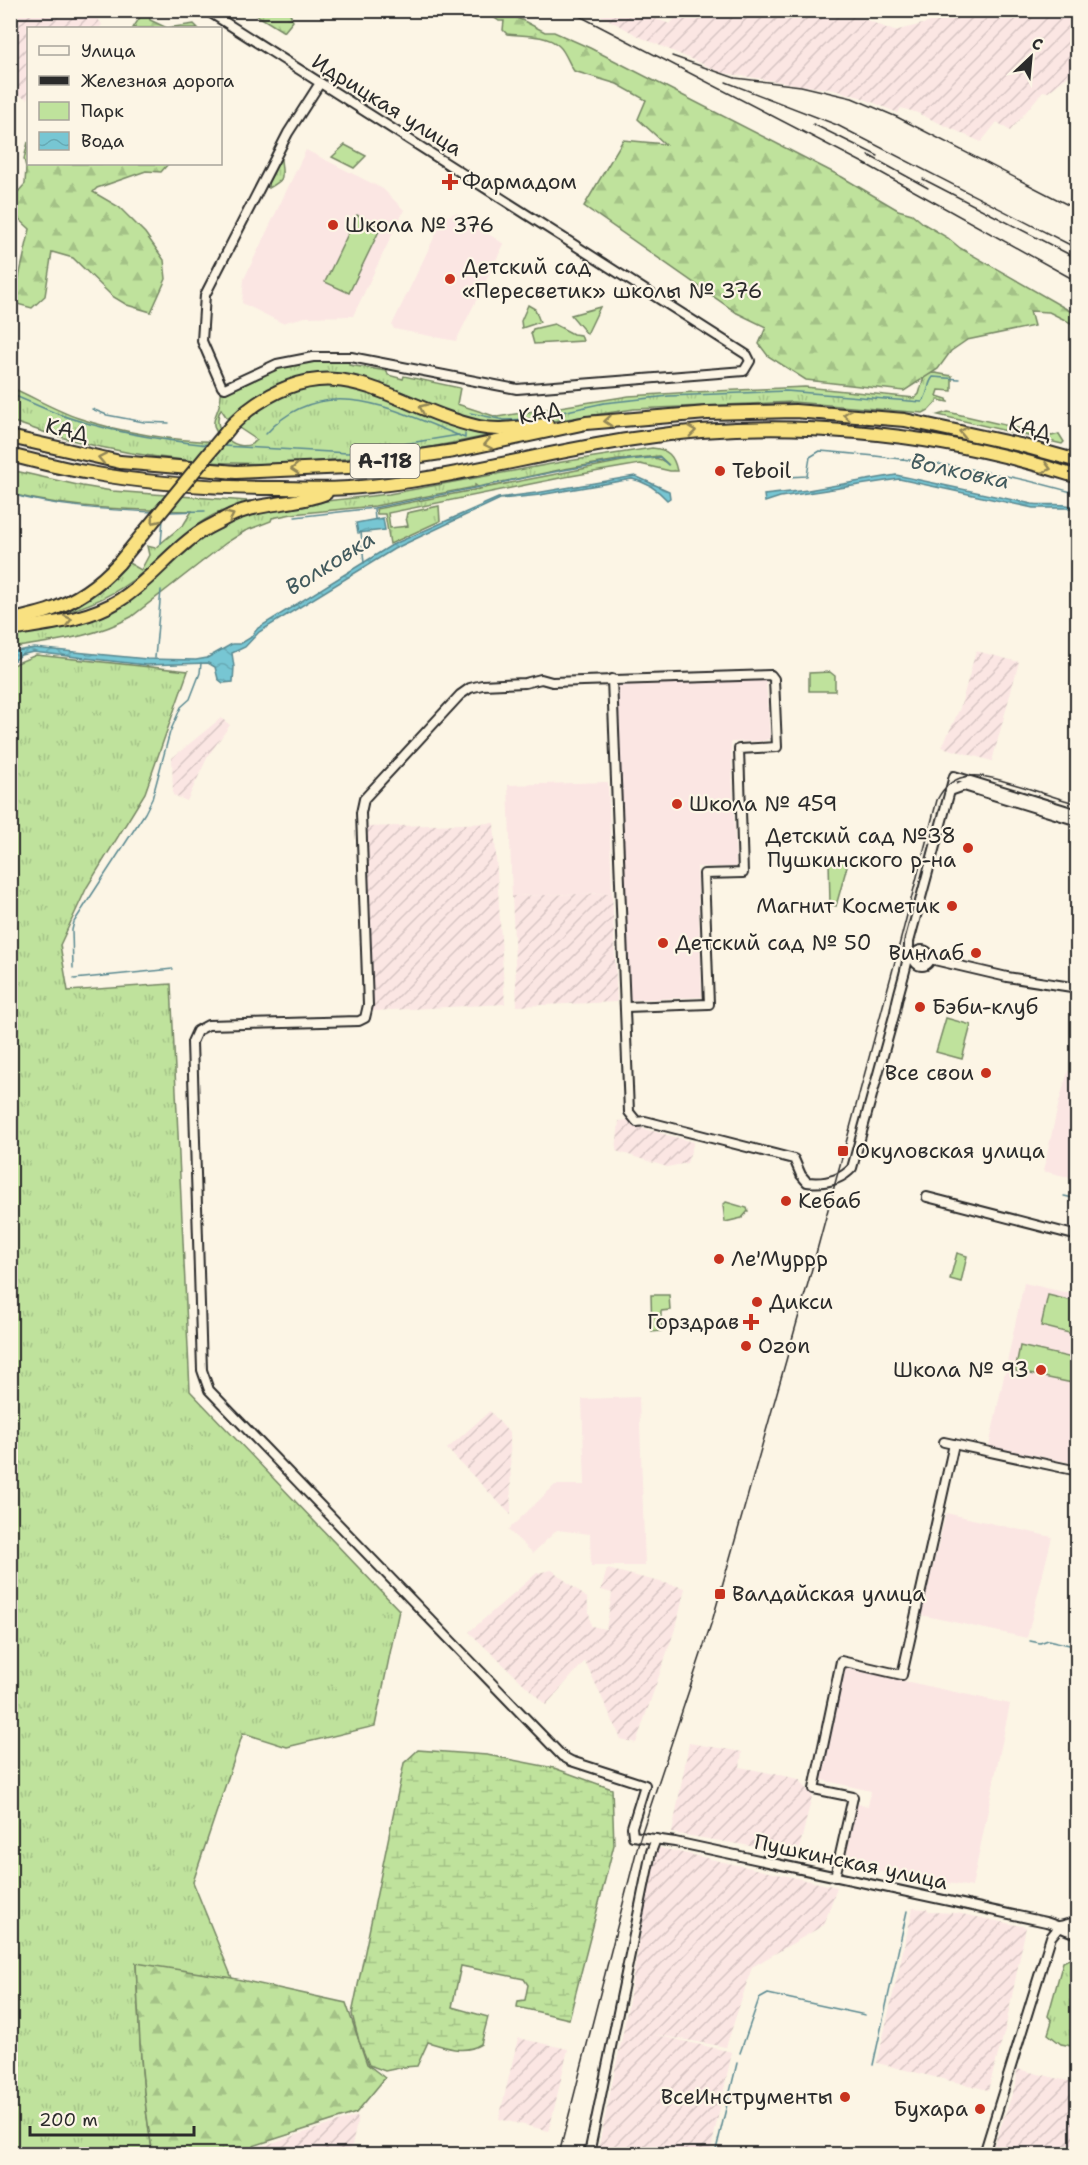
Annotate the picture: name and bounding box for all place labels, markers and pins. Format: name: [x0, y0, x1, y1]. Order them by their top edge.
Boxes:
place label: Фармадом: [462, 168, 577, 196]
marker: Фармадом: [443, 175, 457, 189]
place label: Школа № 376: [345, 211, 494, 239]
marker: Школа № 376: [326, 218, 340, 232]
place label: Детский сад «Пересветик» школы № 376: [462, 253, 762, 305]
marker: Детский сад «Пересветик» школы № 376: [443, 272, 457, 286]
place label: Teboil: [732, 457, 792, 485]
marker: Teboil: [713, 464, 727, 478]
place label: Школа № 459: [689, 790, 837, 818]
marker: Школа № 459: [670, 797, 684, 811]
place label: Детский сад №38 Пушкинского р-на: [765, 822, 956, 874]
marker: Детский сад №38 Пушкинского р-на: [961, 841, 975, 855]
place label: Магнит Косметик: [756, 892, 940, 920]
marker: Магнит Косметик: [945, 899, 959, 913]
place label: Детский сад № 50: [675, 929, 871, 957]
marker: Детский сад № 50: [656, 936, 670, 950]
place label: Винлаб: [889, 939, 964, 967]
marker: Винлаб: [969, 946, 983, 960]
place label: Бэби-клуб: [932, 993, 1038, 1021]
marker: Бэби-клуб: [913, 1000, 927, 1014]
place label: Все свои: [885, 1059, 974, 1087]
marker: Все свои: [979, 1066, 993, 1080]
place label: Окуловская улица: [855, 1137, 1045, 1165]
marker: Окуловская улица: [836, 1144, 850, 1158]
place label: Кебаб: [798, 1187, 861, 1215]
marker: Кебаб: [779, 1194, 793, 1208]
place label: Ле'Муррр: [731, 1245, 828, 1273]
marker: Ле'Муррр: [712, 1252, 726, 1266]
place label: Дикси: [769, 1288, 833, 1316]
marker: Дикси: [750, 1295, 764, 1309]
place label: Горздрав: [647, 1308, 739, 1336]
marker: Горздрав: [744, 1315, 758, 1329]
place label: Ozon: [758, 1332, 810, 1360]
marker: Ozon: [739, 1339, 753, 1353]
place label: Школа № 93: [893, 1356, 1029, 1384]
marker: Школа № 93: [1034, 1363, 1048, 1377]
place label: Валдайская улица: [732, 1580, 925, 1608]
marker: Валдайская улица: [713, 1587, 727, 1601]
place label: ВсеИнструменты: [661, 2083, 833, 2111]
marker: ВсеИнструменты: [838, 2090, 852, 2104]
place label: Бухара: [893, 2095, 968, 2123]
marker: Бухара: [973, 2102, 987, 2116]

